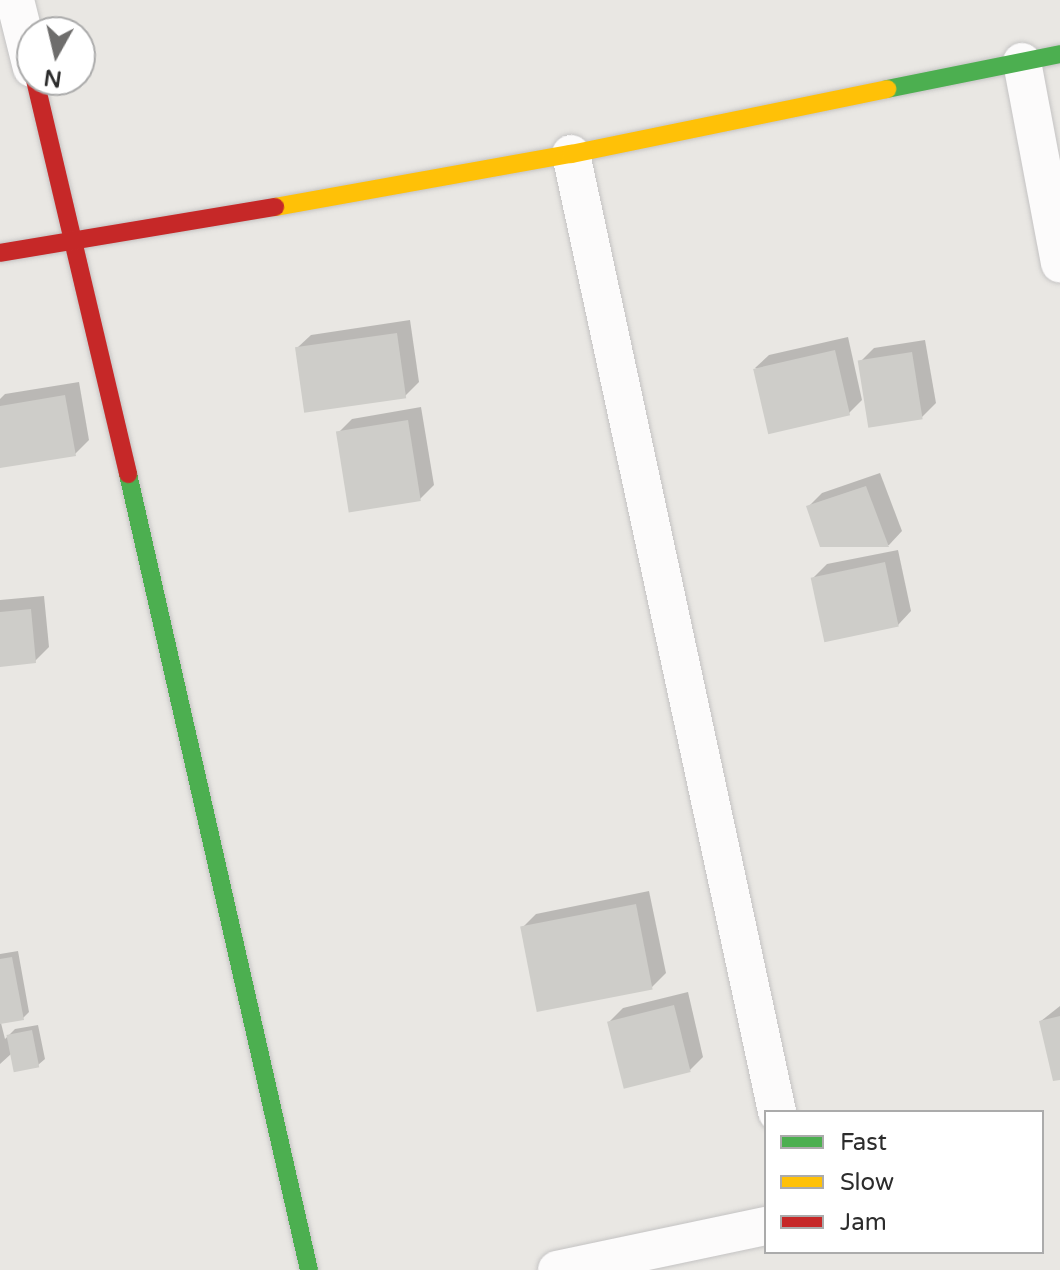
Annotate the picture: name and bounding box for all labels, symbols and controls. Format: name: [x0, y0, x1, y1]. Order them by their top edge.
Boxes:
north arrow: [16, 16, 96, 96]
text: N: [42, 64, 64, 92]
legend: [764, 1110, 1044, 1254]
text: Fast: [840, 1128, 887, 1157]
text: Slow: [840, 1168, 894, 1197]
text: Jam: [840, 1208, 887, 1237]

